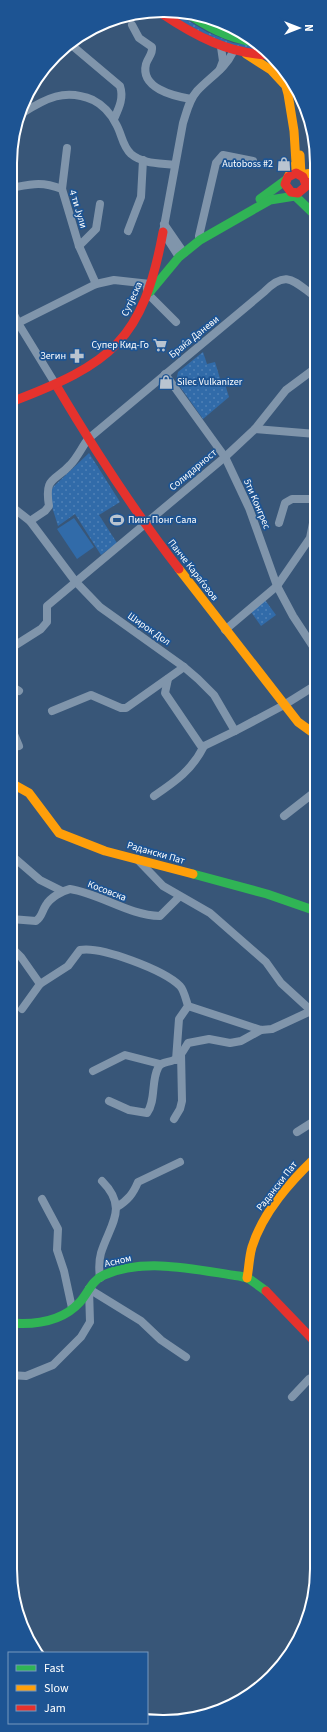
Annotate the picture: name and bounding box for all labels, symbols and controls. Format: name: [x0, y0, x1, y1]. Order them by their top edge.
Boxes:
north arrow: [279, 8, 319, 48]
text: N: [301, 24, 316, 32]
shop icon: Autoboss #2: [276, 156, 292, 172]
place label: Autoboss #2: [222, 157, 273, 171]
street label: 4 ти Јули: [66, 188, 90, 230]
street label: Сутјеска: [118, 279, 146, 319]
street label: Браќа Даневи: [166, 312, 222, 362]
supermarket icon: Супер Кид-Го: [152, 337, 168, 353]
place label: Супер Кид-Го: [92, 338, 149, 352]
pharmacy icon: Зегин: [69, 348, 85, 364]
place label: Зегин: [40, 349, 66, 363]
shop icon: Silec Vulkanizer: [158, 374, 174, 390]
place label: Silec Vulkanizer: [177, 375, 243, 389]
street label: Солидарност: [166, 446, 220, 494]
street label: 5ти Конгрес: [240, 477, 274, 532]
sports icon: Пинг Понг Сала: [109, 512, 125, 528]
place label: Пинг Понг Сала: [128, 513, 197, 527]
street label: Панче Караѓозов: [165, 536, 221, 604]
street label: Широк Дол: [125, 609, 173, 649]
street label: Радански Пат: [126, 838, 187, 868]
street label: Косовска: [86, 877, 128, 905]
street label: Радански Пат: [253, 1158, 301, 1214]
street label: Асном: [103, 1251, 133, 1271]
legend: [8, 1652, 148, 1724]
text: Fast: [44, 1660, 64, 1677]
text: Slow: [44, 1680, 69, 1697]
text: Jam: [44, 1700, 66, 1717]

